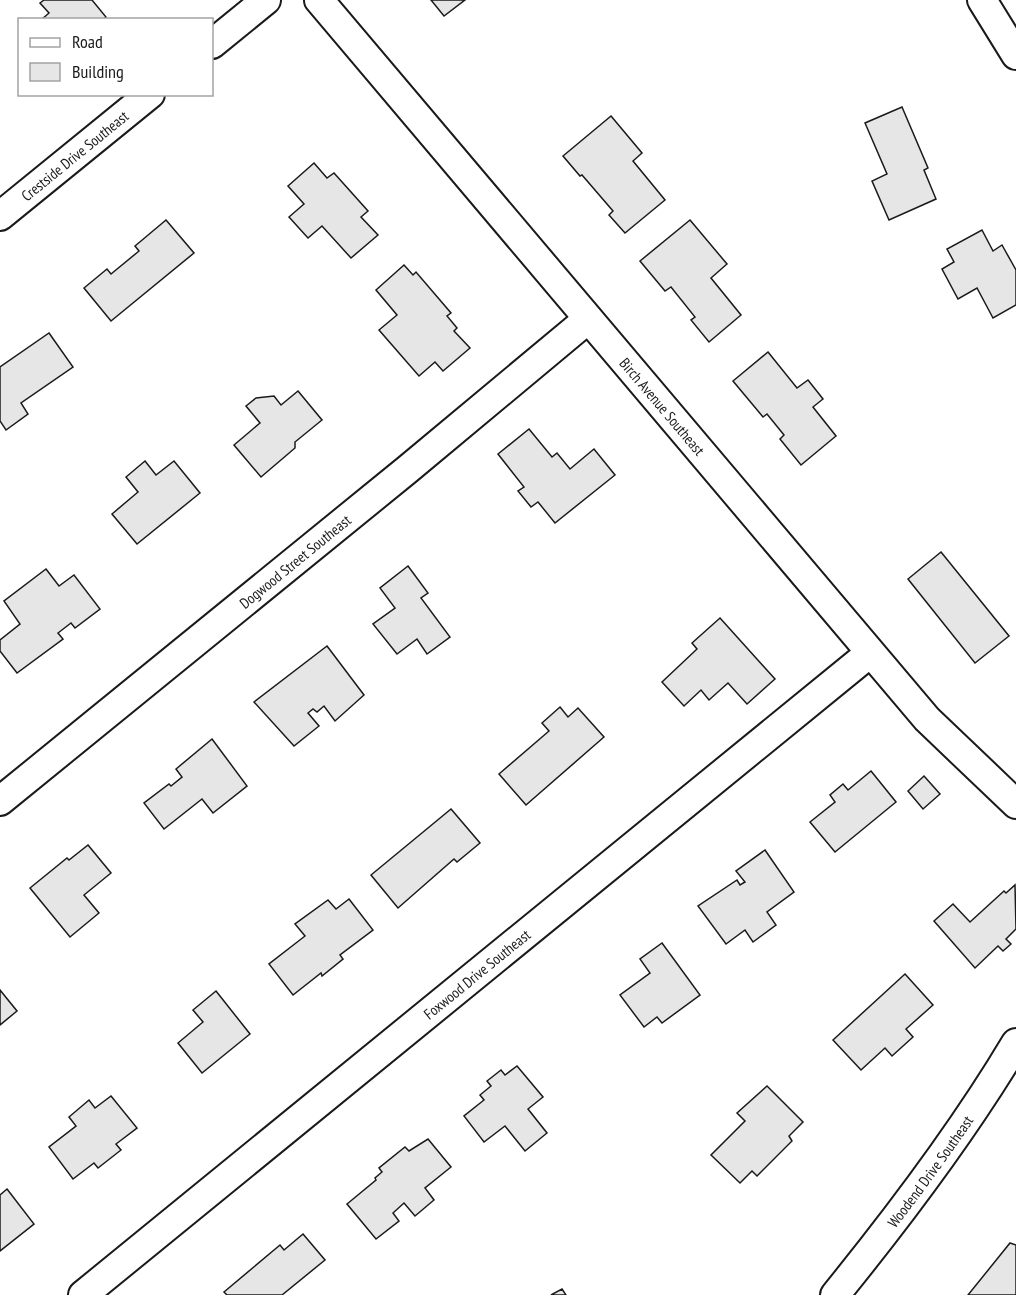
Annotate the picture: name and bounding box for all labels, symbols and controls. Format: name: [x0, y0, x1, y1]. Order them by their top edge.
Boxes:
legend: [18, 18, 213, 96]
text: Road: [72, 30, 103, 53]
text: Building: [72, 60, 124, 83]
street label: Crestside Drive Southeast: [17, 106, 132, 205]
street label: Birch Avenue Southeast: [616, 354, 709, 459]
street label: Dogwood Street Southeast: [235, 510, 354, 612]
street label: Foxwood Drive Southeast: [419, 925, 534, 1023]
street label: Woodend Drive Southeast: [883, 1112, 977, 1231]

